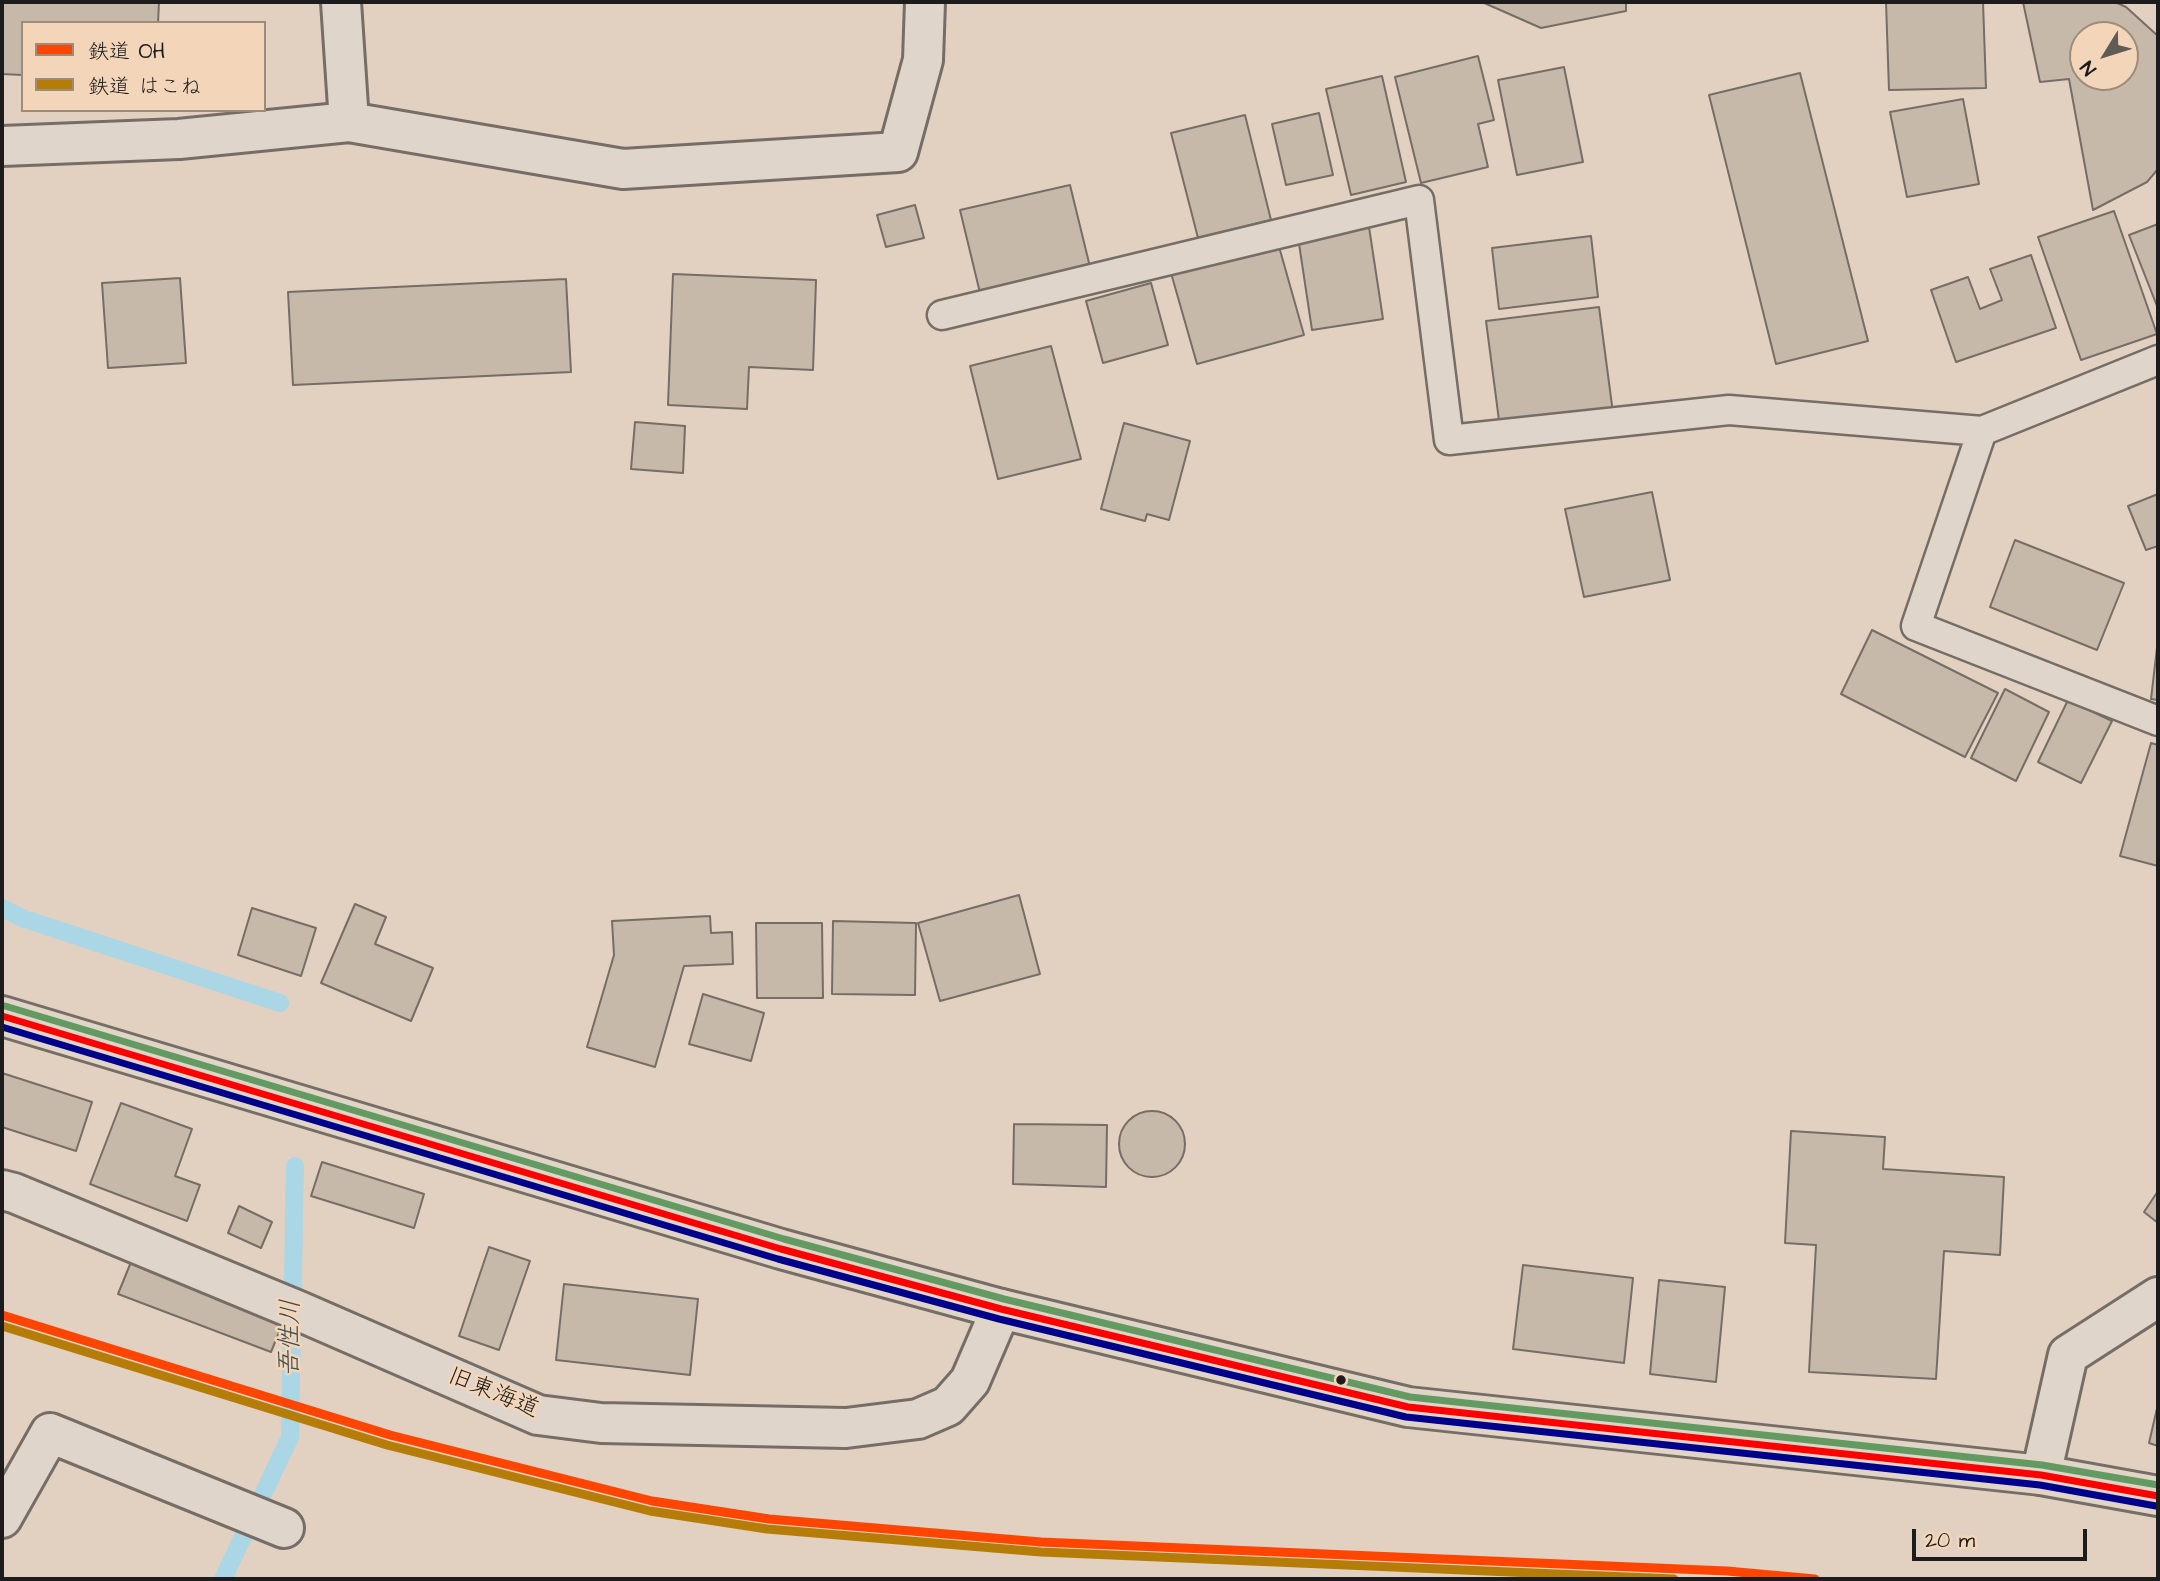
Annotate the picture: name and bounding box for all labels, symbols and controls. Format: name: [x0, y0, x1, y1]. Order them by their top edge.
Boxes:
legend: [21, 21, 266, 112]
north arrow: [2069, 21, 2139, 91]
text: 鉄道 OH: [88, 37, 165, 66]
text: N: [2074, 55, 2103, 81]
text: 鉄道 はこね: [88, 72, 201, 101]
water label: 吾性川: [276, 1299, 308, 1377]
street label: 旧東海道: [443, 1363, 543, 1425]
unlabelled marker: [1334, 1373, 1348, 1387]
scale bar: [1915, 1514, 2090, 1558]
text: 20 m: [1925, 1526, 1975, 1555]

